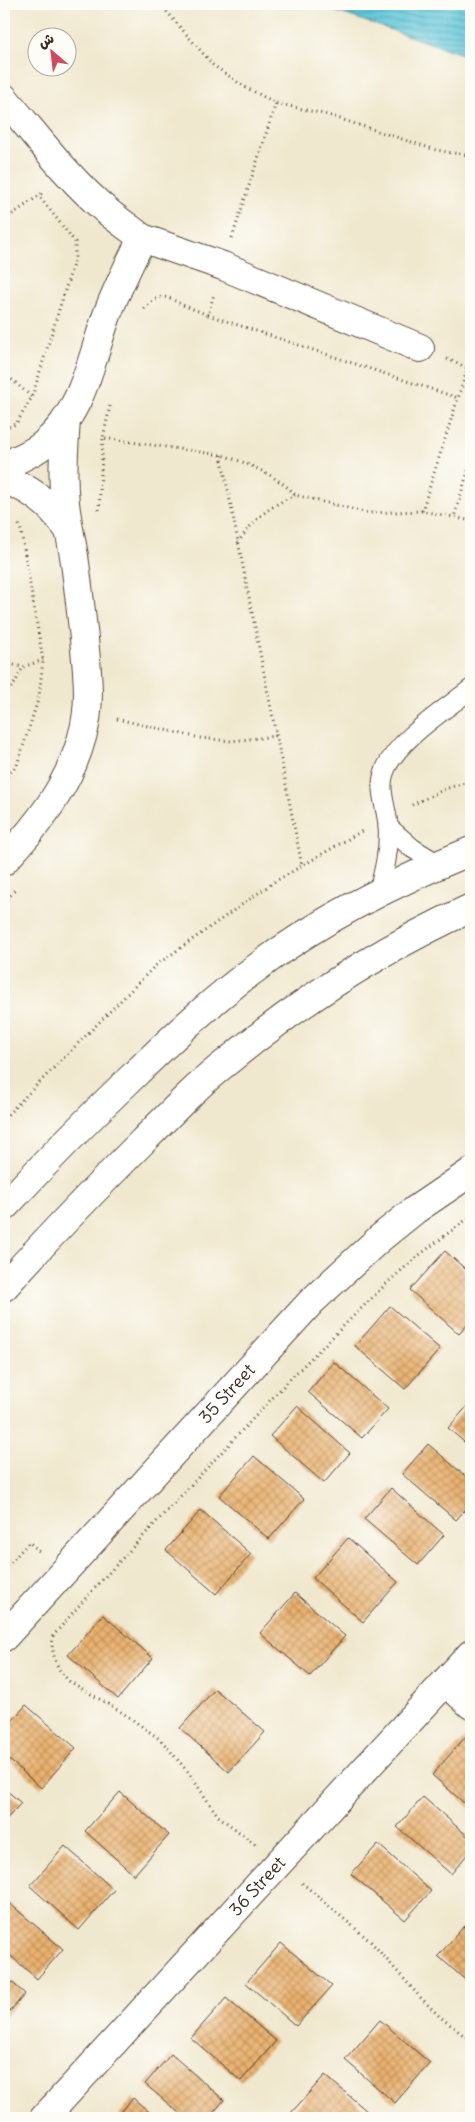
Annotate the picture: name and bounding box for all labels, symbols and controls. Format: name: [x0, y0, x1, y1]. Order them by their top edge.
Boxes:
north arrow: [28, 28, 78, 78]
text: ش: [35, 29, 57, 52]
street label: 35 Street: [193, 1359, 260, 1428]
street label: 36 Street: [224, 1851, 290, 1921]

